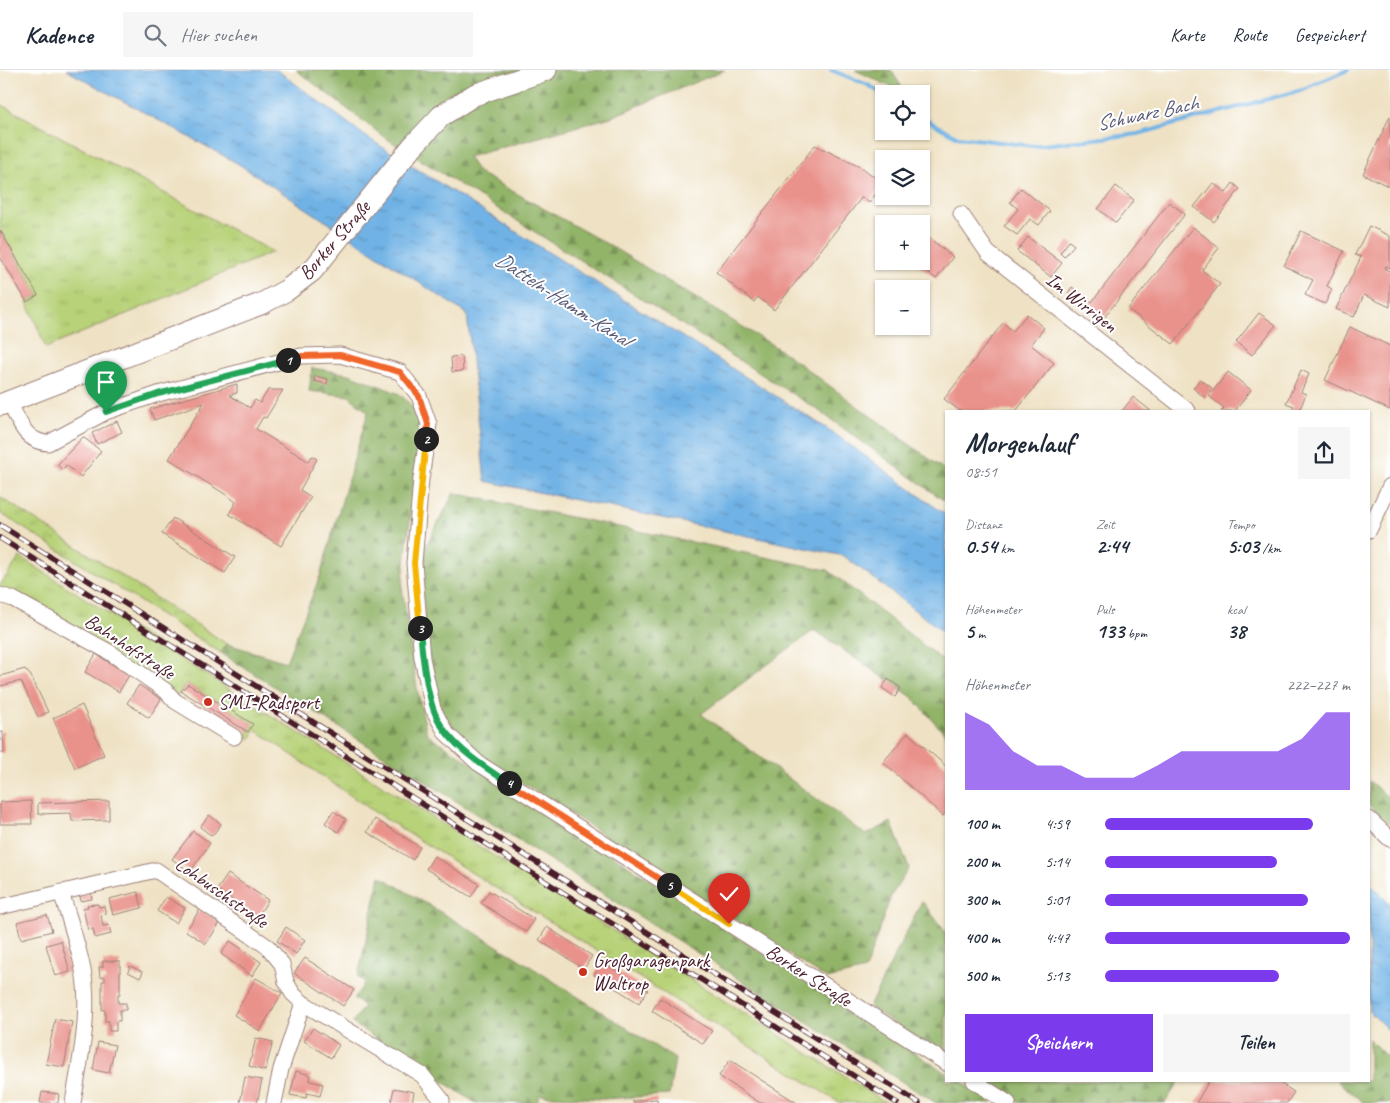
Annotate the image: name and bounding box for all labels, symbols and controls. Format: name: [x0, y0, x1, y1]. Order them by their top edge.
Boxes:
search box: [123, 12, 473, 57]
text: Kadence: [25, 20, 93, 50]
icon: search: [141, 21, 169, 49]
text: Hier suchen: [181, 23, 257, 47]
text: Karte: [1170, 24, 1205, 46]
text: Route: [1233, 24, 1267, 46]
text: Gespeichert: [1295, 24, 1365, 46]
map controls: [875, 85, 930, 335]
button: locate: [875, 85, 930, 140]
water label: Schwarz Bach: [1094, 89, 1202, 136]
button: layers: [875, 150, 930, 205]
street label: Borker Straße: [293, 194, 377, 285]
button: +: [875, 215, 930, 270]
water label: Datteln-Hamm-Kanal: [491, 246, 640, 356]
street label: Im Wirrigen: [1041, 267, 1123, 339]
button: −: [875, 280, 930, 335]
pin: 1: [276, 348, 300, 372]
text: 1: [285, 352, 292, 369]
pin: [85, 361, 127, 412]
icon: arrive: [92, 368, 120, 396]
text: Morgenlauf: [965, 425, 1074, 460]
pin: 2: [414, 426, 438, 452]
button: share: [1298, 427, 1350, 479]
text: 2: [423, 431, 430, 448]
text: 08:51: [965, 462, 997, 482]
text: Distanz: [965, 516, 1002, 533]
text: Zeit: [1096, 516, 1115, 533]
text: Tempo: [1227, 516, 1255, 533]
text: 0.54: [965, 533, 997, 559]
text: 2:44: [1096, 533, 1129, 559]
text: 5:03: [1227, 533, 1259, 559]
text: km: [997, 540, 1014, 557]
text: /km: [1259, 540, 1281, 557]
text: Höhenmeter: [965, 601, 1022, 618]
text: Puls: [1096, 601, 1115, 618]
text: kcal: [1227, 601, 1246, 618]
street label: Bahnhofstraße: [80, 608, 181, 686]
pin: 3: [408, 616, 432, 640]
text: 5: [965, 618, 974, 644]
text: 133: [1096, 618, 1124, 644]
text: 38: [1227, 618, 1246, 644]
text: 3: [417, 620, 424, 637]
text: m: [974, 625, 985, 642]
text: bpm: [1124, 625, 1147, 642]
text: Höhenmeter: [965, 675, 1030, 695]
text: 222–227 m: [1287, 675, 1350, 695]
place label: SMI-Radsport: [218, 690, 321, 715]
marker: SMI-Radsport: [202, 696, 214, 708]
pin: 4: [496, 770, 522, 796]
text: 4: [506, 775, 513, 792]
text: 100 m: [965, 814, 1000, 834]
text: 4:59: [1045, 814, 1070, 834]
street label: Lohbuschstraße: [170, 851, 274, 934]
text: 200 m: [965, 852, 1000, 872]
text: 5:14: [1045, 852, 1070, 872]
pin: 5: [656, 872, 682, 898]
pin: [708, 873, 750, 924]
text: 5: [666, 877, 673, 894]
icon: check: [715, 880, 743, 908]
text: 300 m: [965, 890, 1000, 910]
text: 5:01: [1045, 890, 1070, 910]
text: 400 m: [965, 928, 1000, 948]
text: 4:47: [1045, 928, 1070, 948]
street label: Borker Straße: [761, 938, 858, 1013]
place label: Großgaragenpark Waltrop: [593, 948, 711, 996]
marker: Großgaragenpark Waltrop: [577, 966, 589, 978]
text: 500 m: [965, 966, 999, 986]
text: 5:13: [1045, 966, 1070, 986]
button: Speichern: [965, 1014, 1153, 1072]
button: Teilen: [1163, 1014, 1350, 1072]

